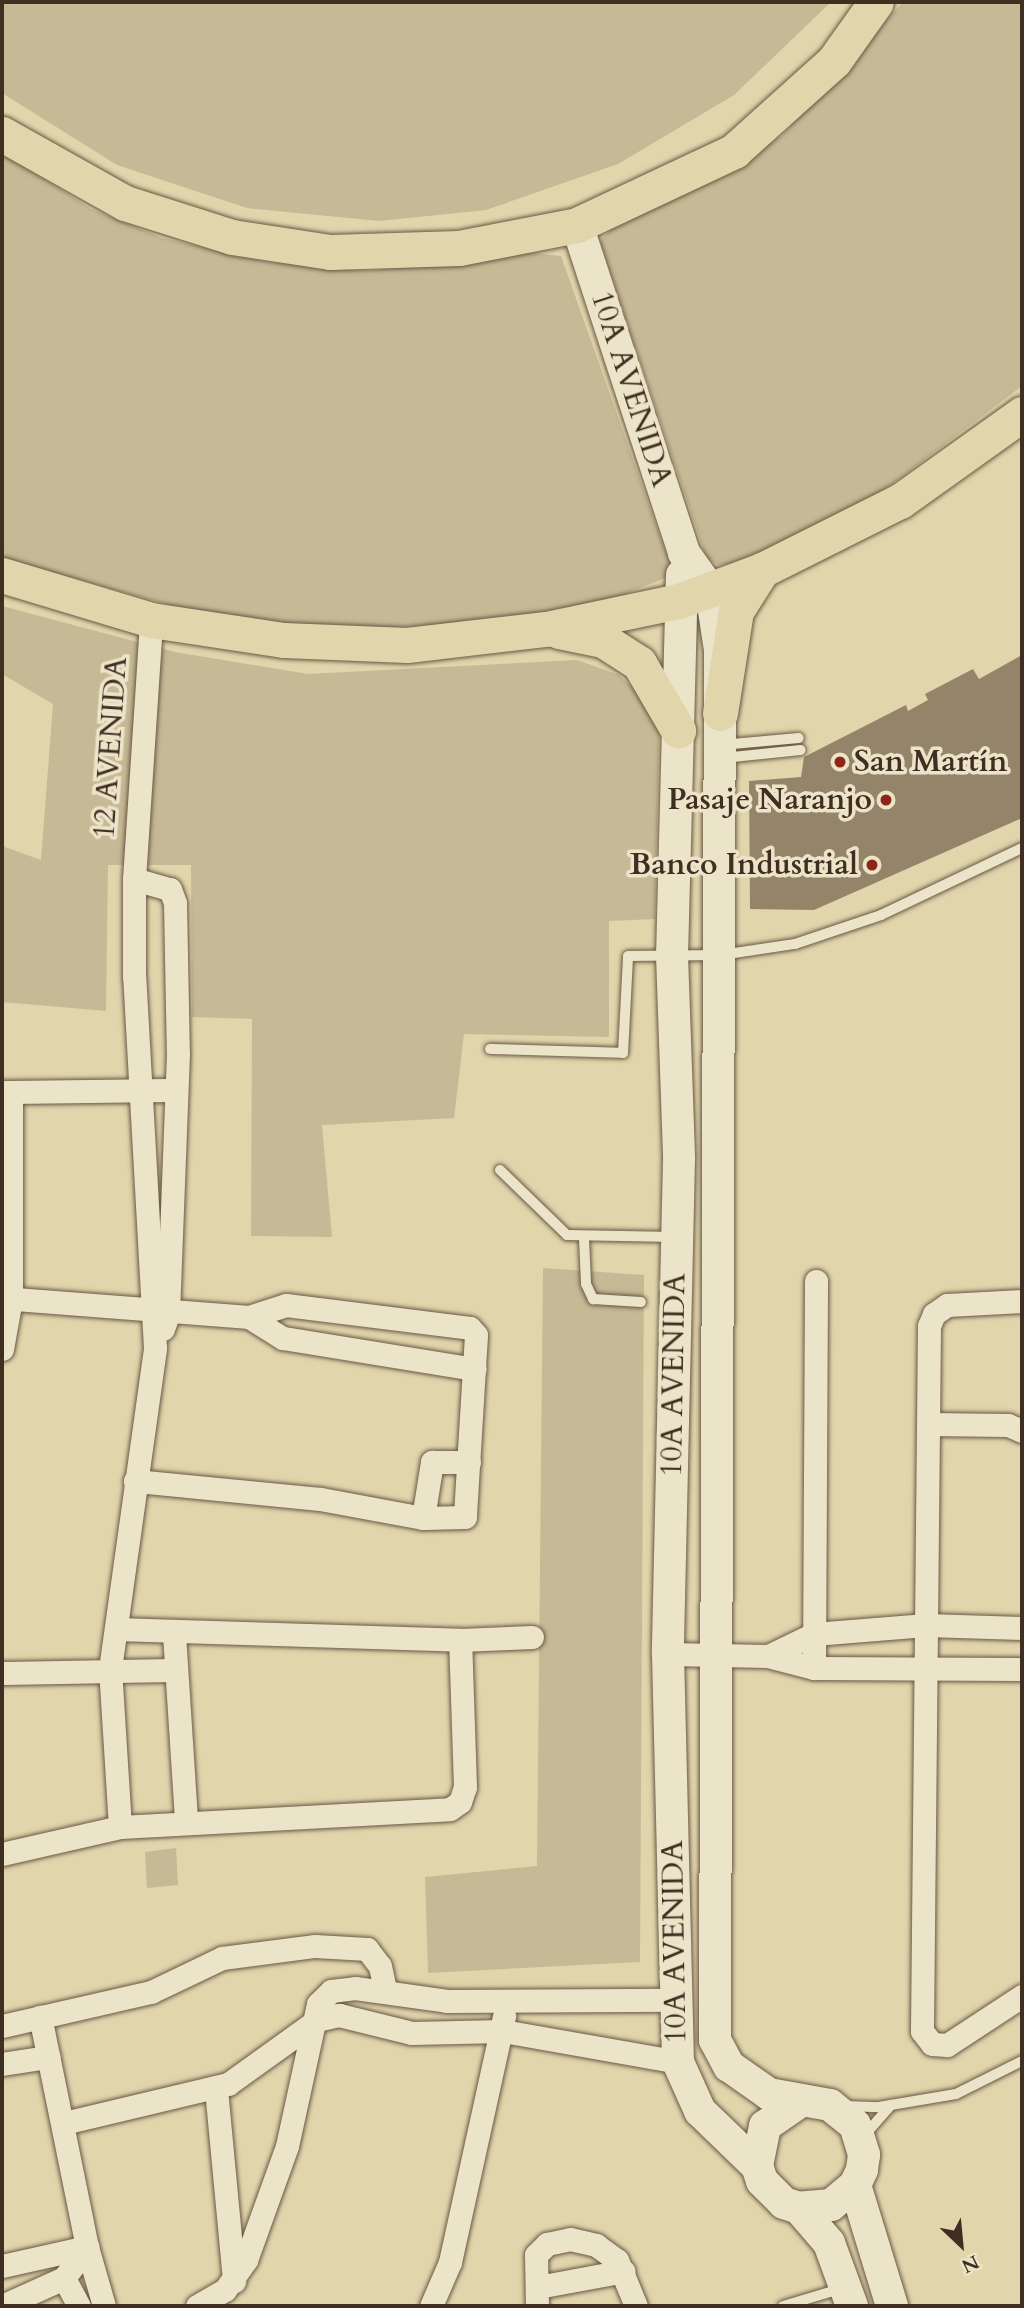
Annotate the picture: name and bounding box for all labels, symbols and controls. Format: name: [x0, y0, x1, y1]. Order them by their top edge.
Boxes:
street label: 10A AVENIDA: [582, 287, 680, 491]
street label: 12 AVENIDA: [87, 656, 135, 840]
place label: San Martín: [854, 744, 1008, 780]
marker: San Martín: [832, 754, 848, 770]
place label: Pasaje Naranjo: [667, 782, 872, 818]
marker: Pasaje Naranjo: [878, 792, 894, 808]
place label: Banco Industrial: [630, 847, 858, 883]
marker: Banco Industrial: [864, 857, 880, 873]
street label: 10A AVENIDA: [654, 1273, 694, 1477]
street label: 10A AVENIDA: [655, 1840, 695, 2044]
north arrow: [926, 2210, 996, 2280]
text: N: [957, 2249, 983, 2279]

